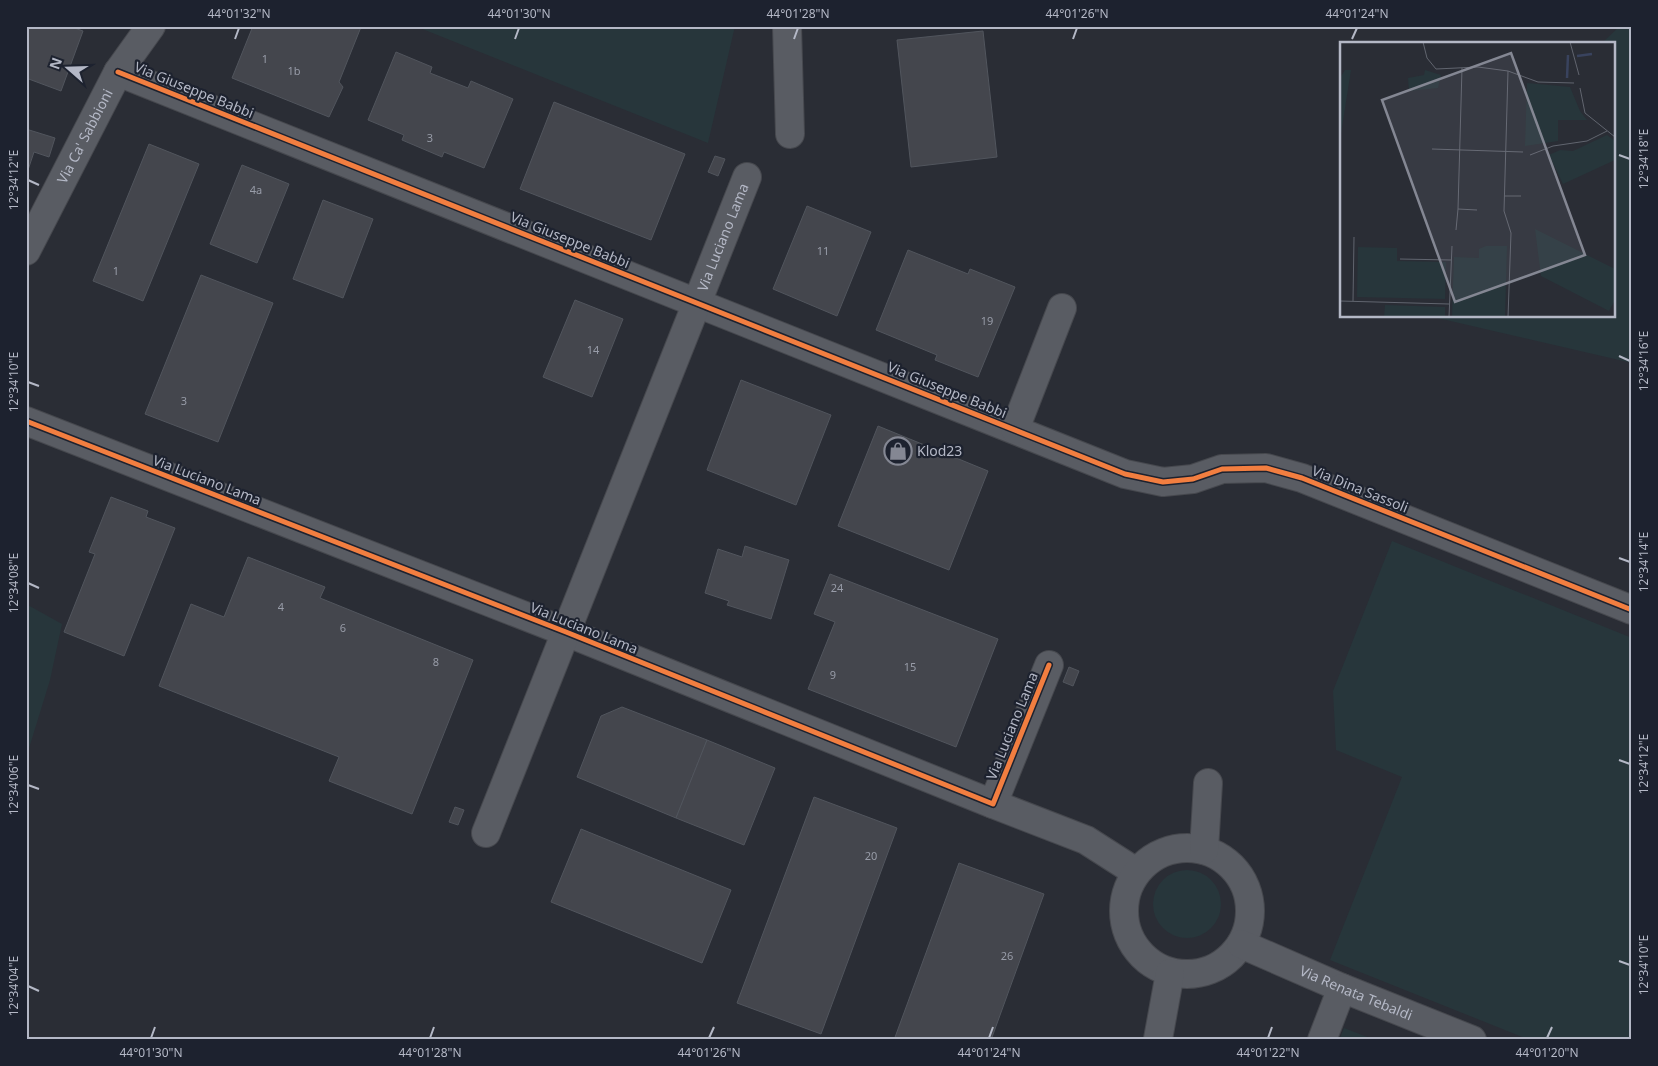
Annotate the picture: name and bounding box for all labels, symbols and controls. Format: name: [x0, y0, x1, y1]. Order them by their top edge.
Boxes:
text: 44°01'32"N: [207, 5, 271, 22]
text: 44°01'30"N: [487, 5, 551, 22]
text: 44°01'28"N: [766, 5, 830, 22]
text: 44°01'26"N: [1045, 5, 1109, 22]
text: 44°01'24"N: [1325, 5, 1389, 22]
north arrow: [42, 42, 92, 92]
inset map: [1340, 42, 1616, 318]
house number: 1: [262, 51, 268, 66]
text: N: [44, 55, 66, 72]
street label: Via Giuseppe Babbi: [132, 57, 257, 122]
house number: 1b: [287, 63, 301, 78]
street label: Via Ca' Sabbioni: [52, 85, 117, 187]
text: 12°34'18"E: [1635, 129, 1652, 189]
house number: 3: [427, 130, 433, 145]
text: 12°34'12"E: [5, 150, 22, 210]
street label: Via Luciano Lama: [692, 180, 753, 294]
house number: 4a: [250, 182, 262, 197]
street label: Via Giuseppe Babbi: [508, 207, 633, 272]
house number: 11: [817, 243, 829, 258]
house number: 1: [113, 263, 119, 278]
house number: 19: [981, 313, 993, 328]
text: 12°34'16"E: [1635, 331, 1652, 391]
house number: 14: [587, 342, 600, 357]
text: 12°34'10"E: [5, 352, 22, 412]
street label: Via Giuseppe Babbi: [885, 357, 1010, 422]
house number: 3: [181, 393, 187, 408]
shop icon: Klod23: [883, 436, 913, 466]
place label: Klod23: [917, 441, 962, 460]
street label: Via Luciano Lama: [150, 450, 264, 509]
street label: Via Dina Sassoli: [1309, 461, 1411, 516]
text: 12°34'14"E: [1635, 532, 1652, 592]
text: 12°34'08"E: [5, 553, 22, 613]
house number: 24: [831, 580, 844, 595]
street label: Via Luciano Lama: [528, 597, 641, 658]
house number: 4: [278, 599, 285, 614]
house number: 6: [340, 620, 346, 635]
house number: 8: [433, 654, 439, 669]
house number: 15: [904, 659, 916, 674]
house number: 9: [830, 667, 836, 682]
street label: Via Luciano Lama: [981, 669, 1042, 782]
text: 12°34'12"E: [1635, 734, 1652, 794]
text: 12°34'06"E: [5, 755, 22, 815]
house number: 20: [865, 848, 877, 863]
text: 12°34'10"E: [1635, 935, 1652, 995]
house number: 26: [1001, 948, 1013, 963]
text: 12°34'04"E: [5, 956, 22, 1016]
street label: Via Renata Tebaldi: [1297, 961, 1415, 1024]
text: 44°01'30"N: [119, 1044, 183, 1061]
text: 44°01'28"N: [398, 1044, 462, 1061]
text: 44°01'26"N: [677, 1044, 741, 1061]
text: 44°01'24"N: [957, 1044, 1021, 1061]
text: 44°01'22"N: [1236, 1044, 1300, 1061]
text: 44°01'20"N: [1515, 1044, 1579, 1061]

